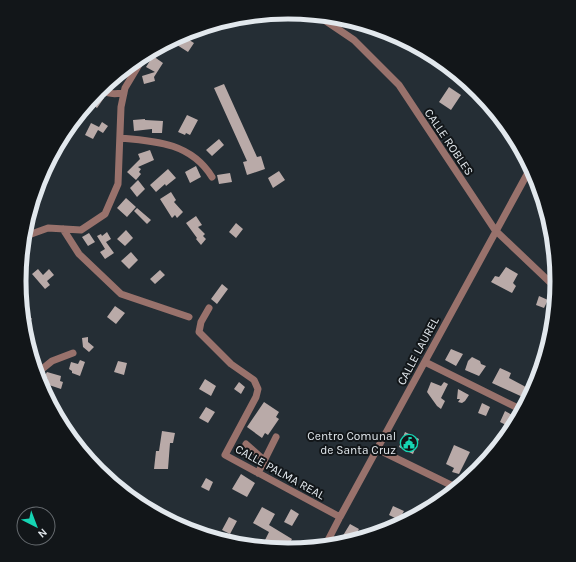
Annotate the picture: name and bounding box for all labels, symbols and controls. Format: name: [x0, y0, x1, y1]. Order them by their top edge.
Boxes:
street label: CALLE ROBLES: [422, 106, 476, 178]
street label: CALLE LAUREL: [394, 314, 442, 387]
place label: Centro Comunal de Santa Cruz: [307, 429, 396, 457]
public building icon: Centro Comunal de Santa Cruz: [399, 433, 419, 453]
street label: CALLE PALMA REAL: [233, 442, 328, 503]
north arrow: [16, 506, 56, 546]
text: N: [35, 526, 50, 541]

